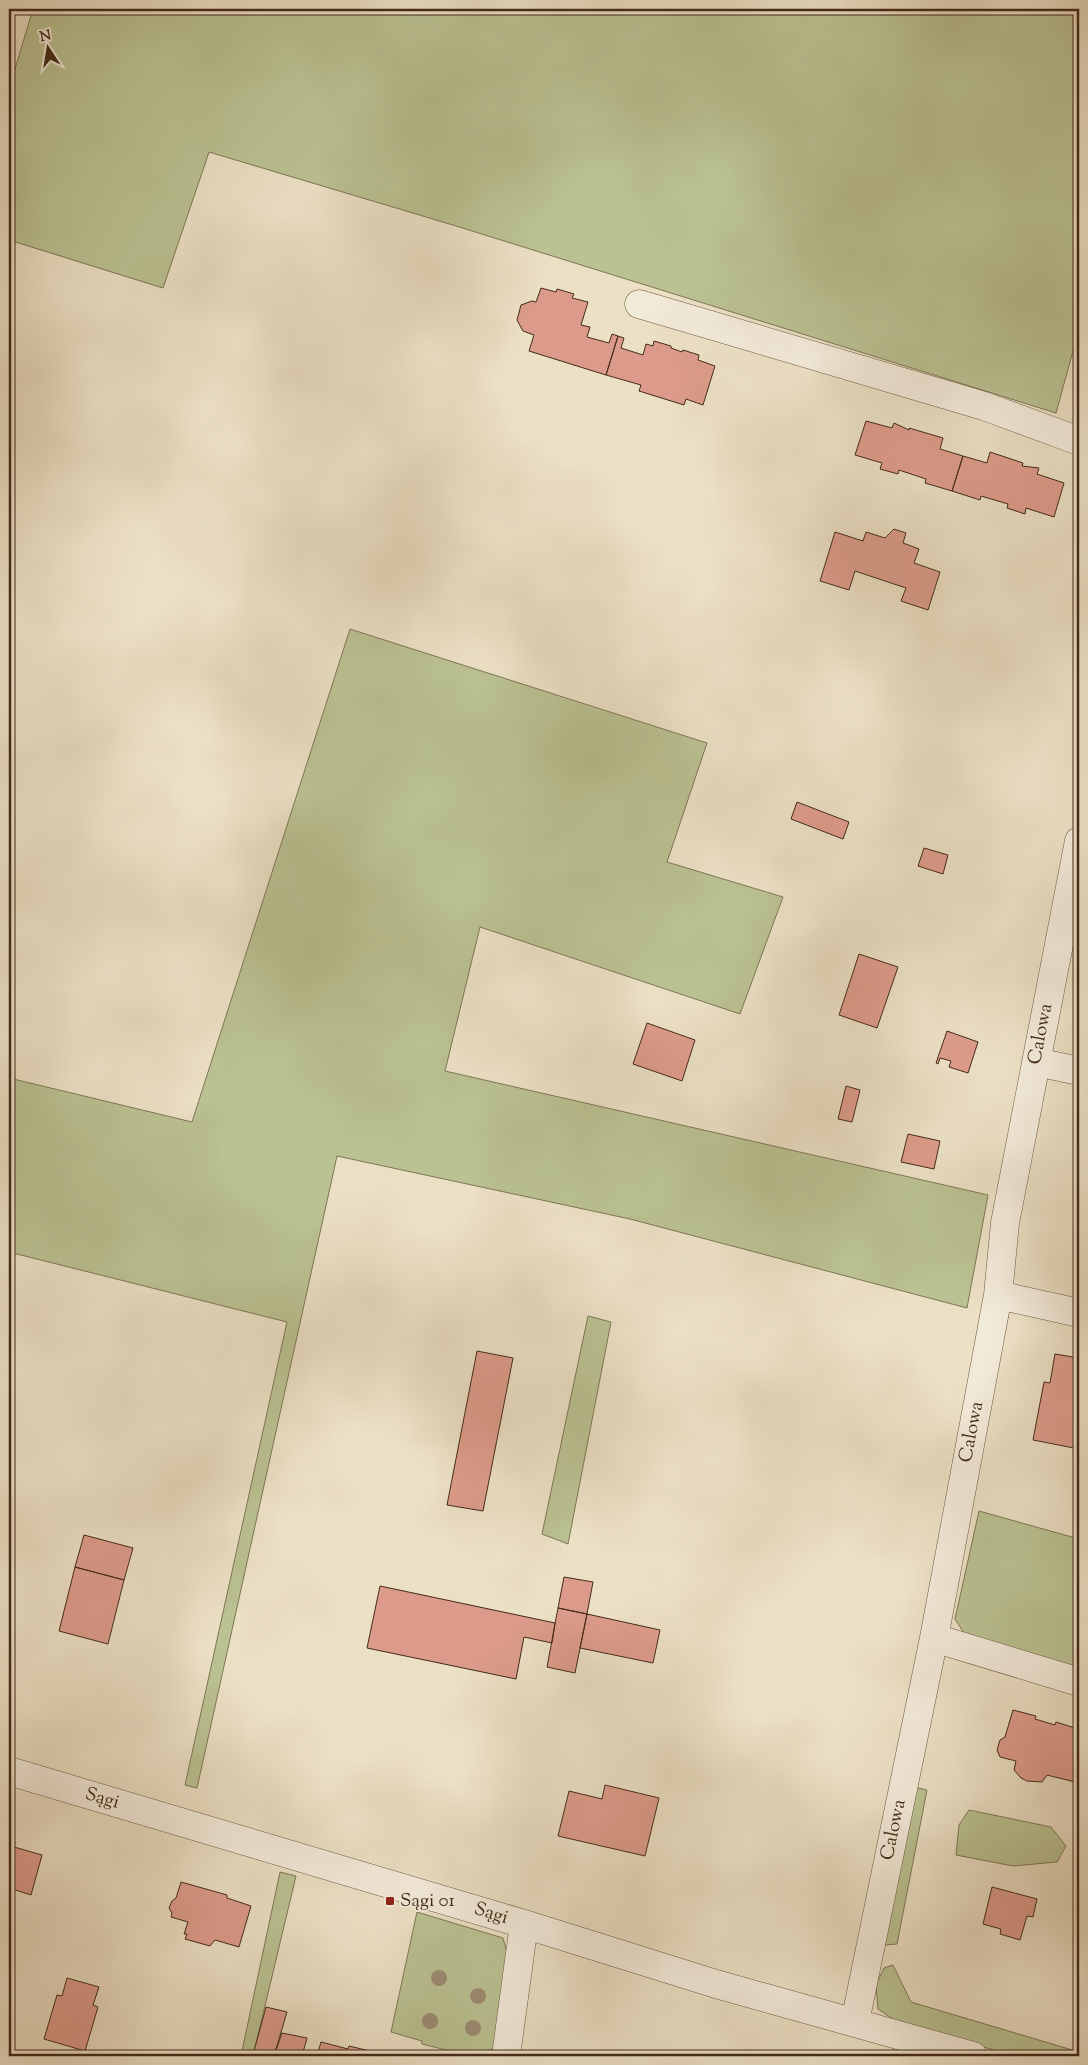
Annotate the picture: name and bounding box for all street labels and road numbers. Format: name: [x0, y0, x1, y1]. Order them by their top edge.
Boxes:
street label: Calowa: [1022, 1001, 1060, 1067]
street label: Calowa: [953, 1399, 991, 1465]
street label: Sągi: [82, 1781, 122, 1817]
street label: Calowa: [874, 1797, 914, 1863]
street label: Sągi: [471, 1896, 511, 1932]

